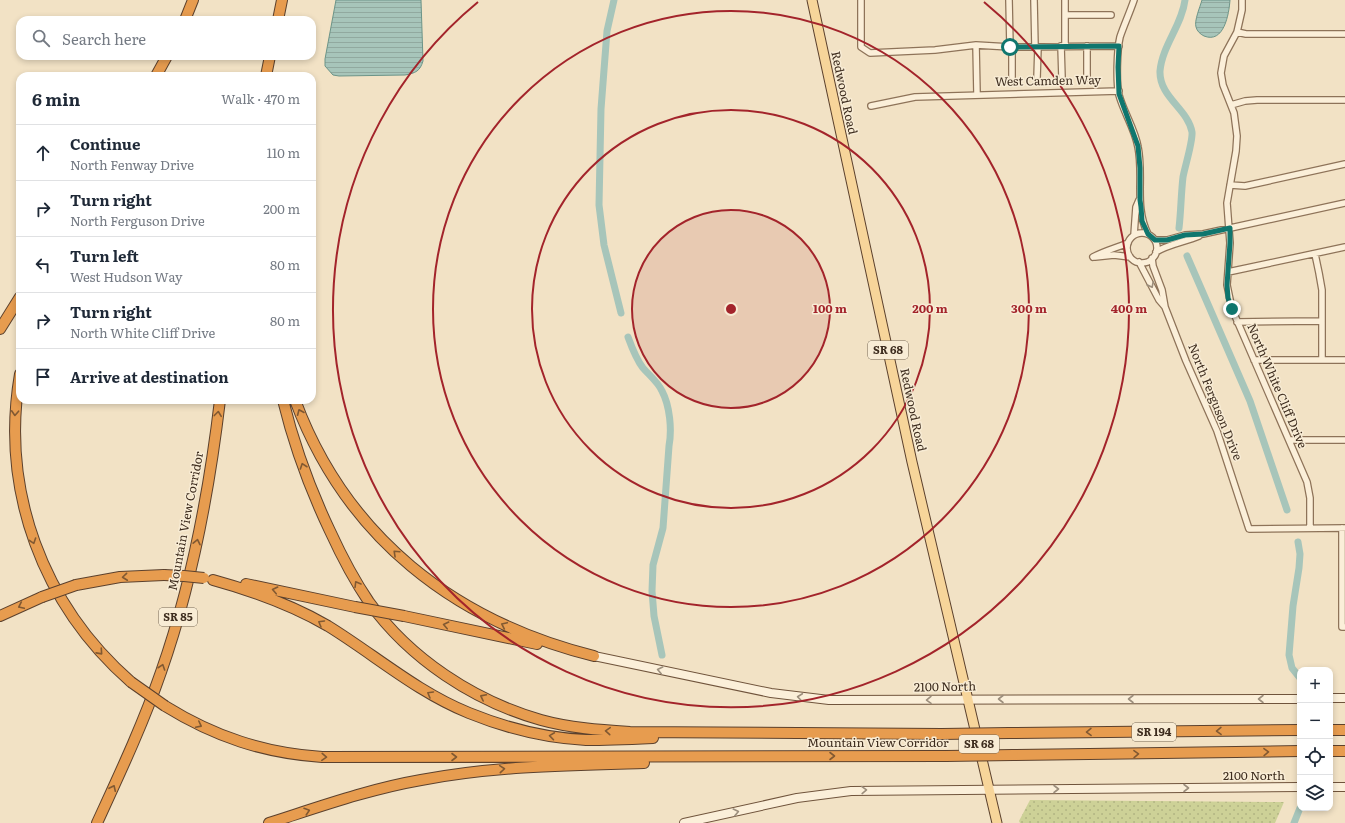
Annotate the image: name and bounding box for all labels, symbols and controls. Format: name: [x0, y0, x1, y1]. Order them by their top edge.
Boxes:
search box: [16, 16, 316, 60]
icon: search: [30, 27, 52, 49]
text: Search here: [62, 27, 146, 50]
route start: [1001, 38, 1019, 56]
street label: Redwood Road: [827, 49, 863, 137]
street label: West Camden Way: [995, 70, 1101, 90]
text: 6 min: [32, 86, 80, 111]
text: Walk · 470 m: [221, 89, 300, 108]
text: Continue: [70, 132, 140, 155]
icon: ahead: [32, 142, 54, 164]
text: 110 m: [267, 143, 300, 162]
text: North Fenway Drive: [70, 155, 194, 174]
text: Turn right: [70, 188, 152, 211]
icon: right: [32, 198, 54, 220]
text: 200 m: [263, 199, 300, 218]
text: North Ferguson Drive: [70, 211, 205, 230]
text: Turn left: [70, 244, 139, 267]
icon: left: [32, 254, 54, 276]
text: 80 m: [270, 255, 300, 274]
text: West Hudson Way: [70, 267, 182, 286]
one-way arrow: [1146, 281, 1154, 288]
text: 100 m: [813, 299, 847, 317]
text: 200 m: [912, 299, 948, 317]
text: 300 m: [1011, 299, 1047, 317]
text: 400 m: [1111, 299, 1147, 317]
text: Turn right: [70, 300, 152, 323]
route end: [1223, 300, 1241, 318]
centre of rings: [724, 302, 738, 316]
icon: right: [32, 310, 54, 332]
text: 80 m: [270, 311, 300, 330]
street label: North White Cliff Drive: [1243, 320, 1312, 451]
text: North White Cliff Drive: [70, 323, 215, 342]
road number: SR 68: [868, 341, 908, 359]
street label: North Ferguson Drive: [1184, 341, 1248, 463]
text: Arrive at destination: [70, 365, 229, 388]
icon: arrive: [32, 366, 54, 388]
street label: Redwood Road: [896, 366, 932, 454]
one-way arrow: [297, 409, 305, 417]
one-way arrow: [11, 410, 20, 416]
one-way arrow: [213, 411, 222, 417]
street label: Mountain View Corridor: [163, 449, 207, 592]
one-way arrow: [299, 462, 307, 469]
one-way arrow: [29, 537, 37, 544]
one-way arrow: [193, 539, 201, 545]
one-way arrow: [393, 550, 401, 558]
one-way arrow: [122, 572, 128, 581]
one-way arrow: [355, 581, 362, 588]
one-way arrow: [272, 586, 278, 594]
one-way arrow: [17, 601, 25, 609]
road number: SR 85: [159, 608, 197, 626]
one-way arrow: [318, 620, 326, 627]
one-way arrow: [443, 622, 449, 630]
one-way arrow: [501, 622, 508, 630]
one-way arrow: [95, 647, 102, 654]
one-way arrow: [158, 664, 166, 671]
one-way arrow: [657, 666, 663, 674]
map controls: [1297, 667, 1333, 811]
button: +: [1297, 667, 1333, 703]
street label: 2100 North: [914, 676, 976, 696]
one-way arrow: [427, 692, 434, 699]
one-way arrow: [796, 693, 803, 702]
one-way arrow: [480, 694, 488, 702]
one-way arrow: [926, 695, 932, 704]
one-way arrow: [998, 695, 1004, 703]
one-way arrow: [1128, 695, 1134, 703]
one-way arrow: [1258, 695, 1264, 703]
button: −: [1297, 703, 1333, 739]
one-way arrow: [195, 720, 202, 728]
road number: SR 194: [1132, 723, 1176, 741]
one-way arrow: [605, 726, 611, 735]
one-way arrow: [1216, 727, 1222, 735]
one-way arrow: [1086, 728, 1092, 737]
one-way arrow: [549, 732, 555, 741]
street label: Mountain View Corridor: [807, 733, 949, 751]
road number: SR 68: [959, 735, 999, 753]
button: locate: [1297, 739, 1333, 775]
one-way arrow: [1263, 748, 1269, 756]
one-way arrow: [1133, 750, 1139, 758]
one-way arrow: [321, 752, 327, 761]
one-way arrow: [829, 752, 835, 760]
one-way arrow: [451, 753, 457, 761]
one-way arrow: [499, 765, 505, 774]
street label: 2100 North: [1223, 766, 1285, 784]
button: layers: [1297, 775, 1333, 811]
one-way arrow: [108, 784, 116, 792]
one-way arrow: [1183, 784, 1189, 792]
one-way arrow: [1053, 785, 1059, 793]
one-way arrow: [861, 786, 867, 794]
one-way arrow: [303, 807, 310, 816]
one-way arrow: [733, 808, 739, 816]

